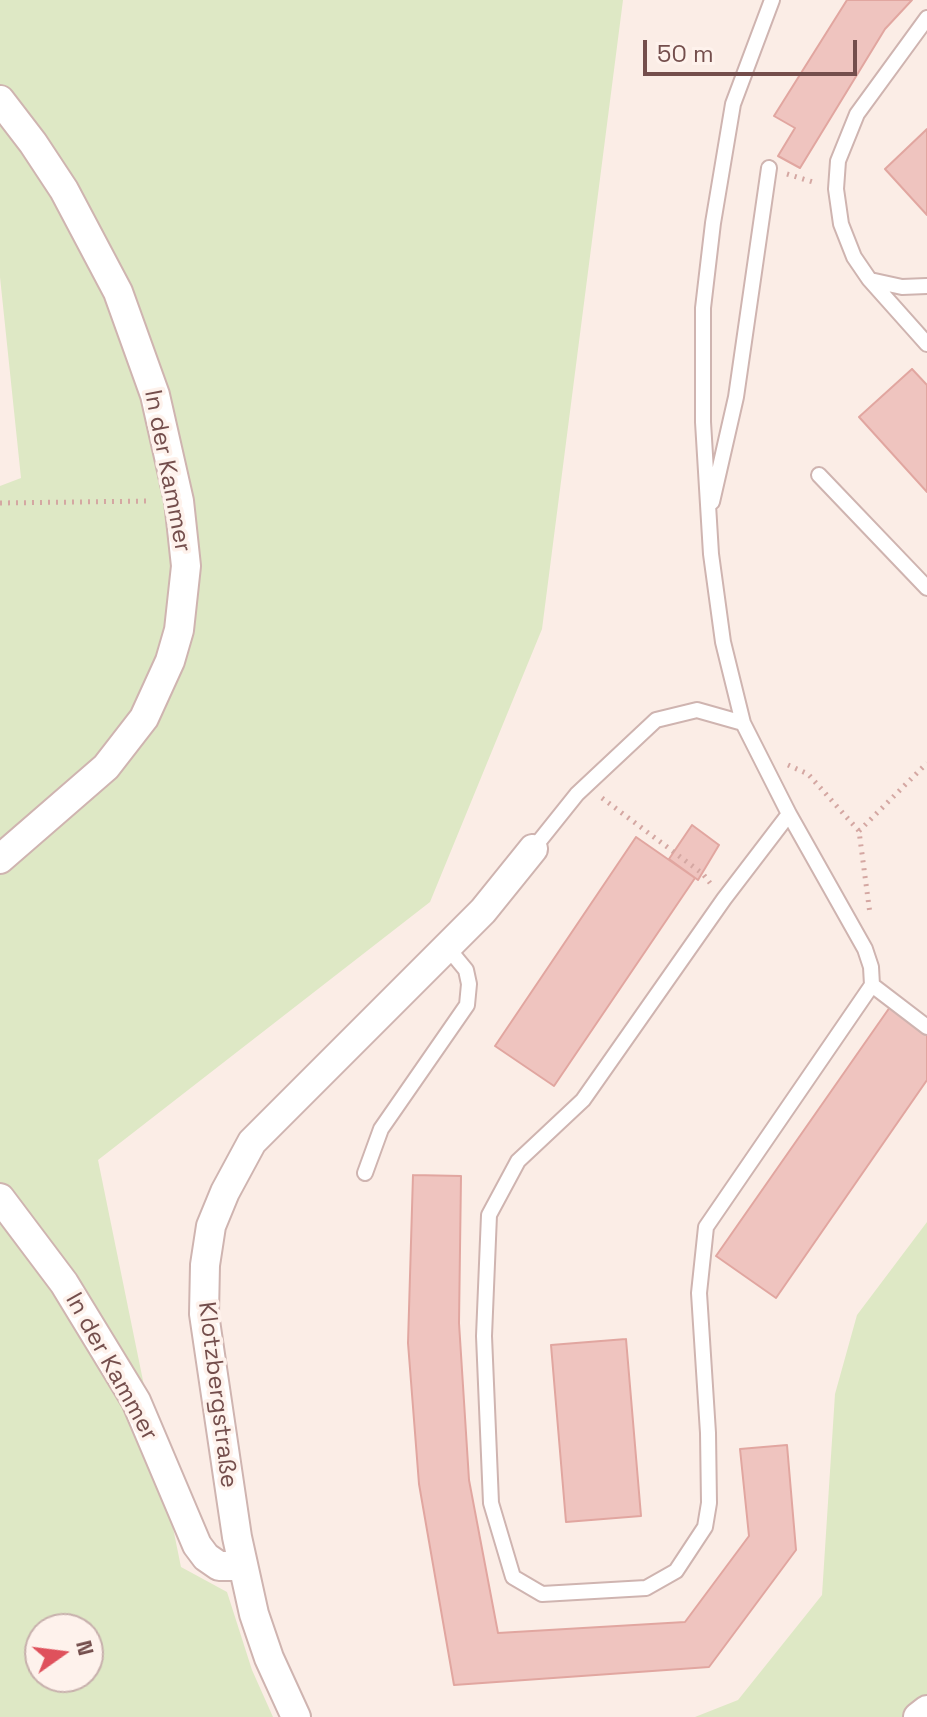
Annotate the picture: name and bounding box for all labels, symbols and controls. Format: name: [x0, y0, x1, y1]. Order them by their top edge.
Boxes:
scale bar: [647, 24, 861, 74]
text: 50 m: [657, 38, 714, 69]
street label: In der Kammer: [137, 387, 197, 555]
street label: In der Kammer: [59, 1288, 163, 1446]
street label: Klotzbergstraße: [191, 1300, 243, 1490]
north arrow: [24, 1613, 104, 1693]
text: N: [70, 1637, 101, 1658]

